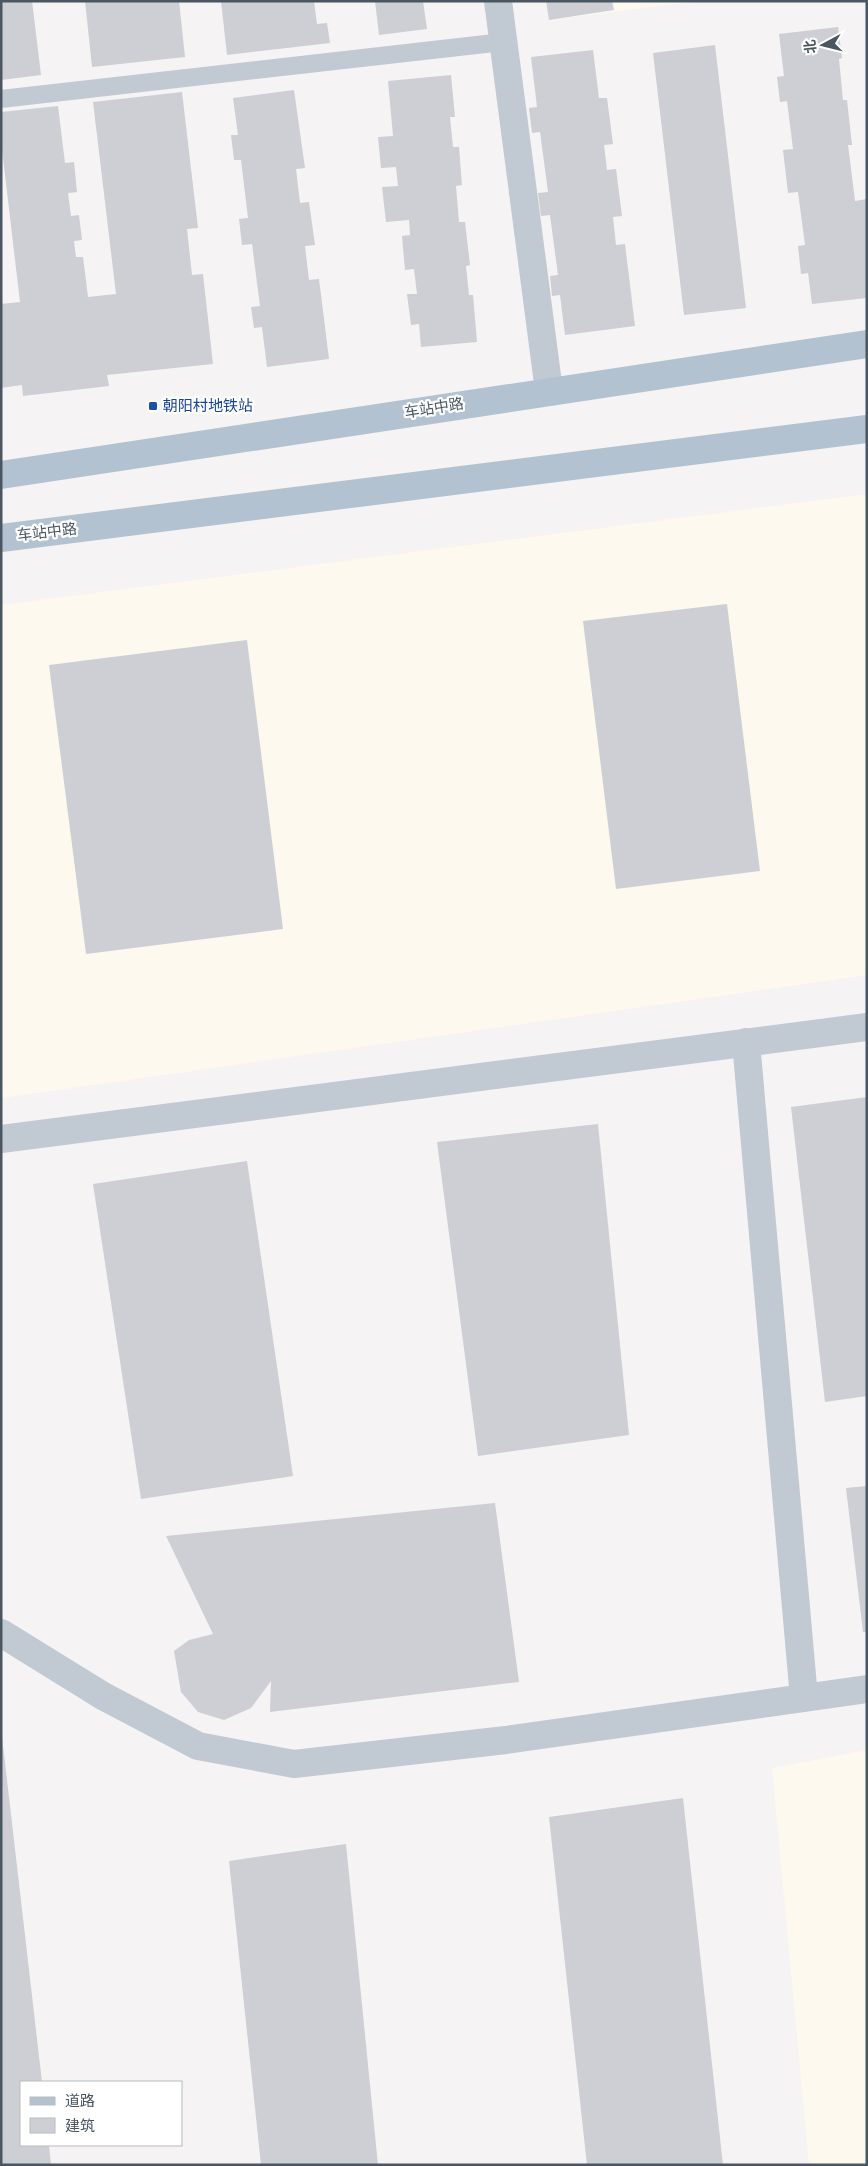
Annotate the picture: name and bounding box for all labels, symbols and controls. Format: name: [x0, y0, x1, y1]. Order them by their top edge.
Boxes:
north arrow: [798, 20, 848, 70]
text: 北: [800, 38, 821, 55]
street label: 车站中路: [403, 393, 465, 423]
place label: 朝阳村地铁站: [163, 396, 253, 416]
marker: 朝阳村地铁站: [147, 400, 159, 412]
street label: 车站中路: [16, 518, 78, 546]
legend: [20, 2081, 182, 2146]
text: 道路: [65, 2091, 95, 2111]
text: 建筑: [65, 2116, 95, 2136]

